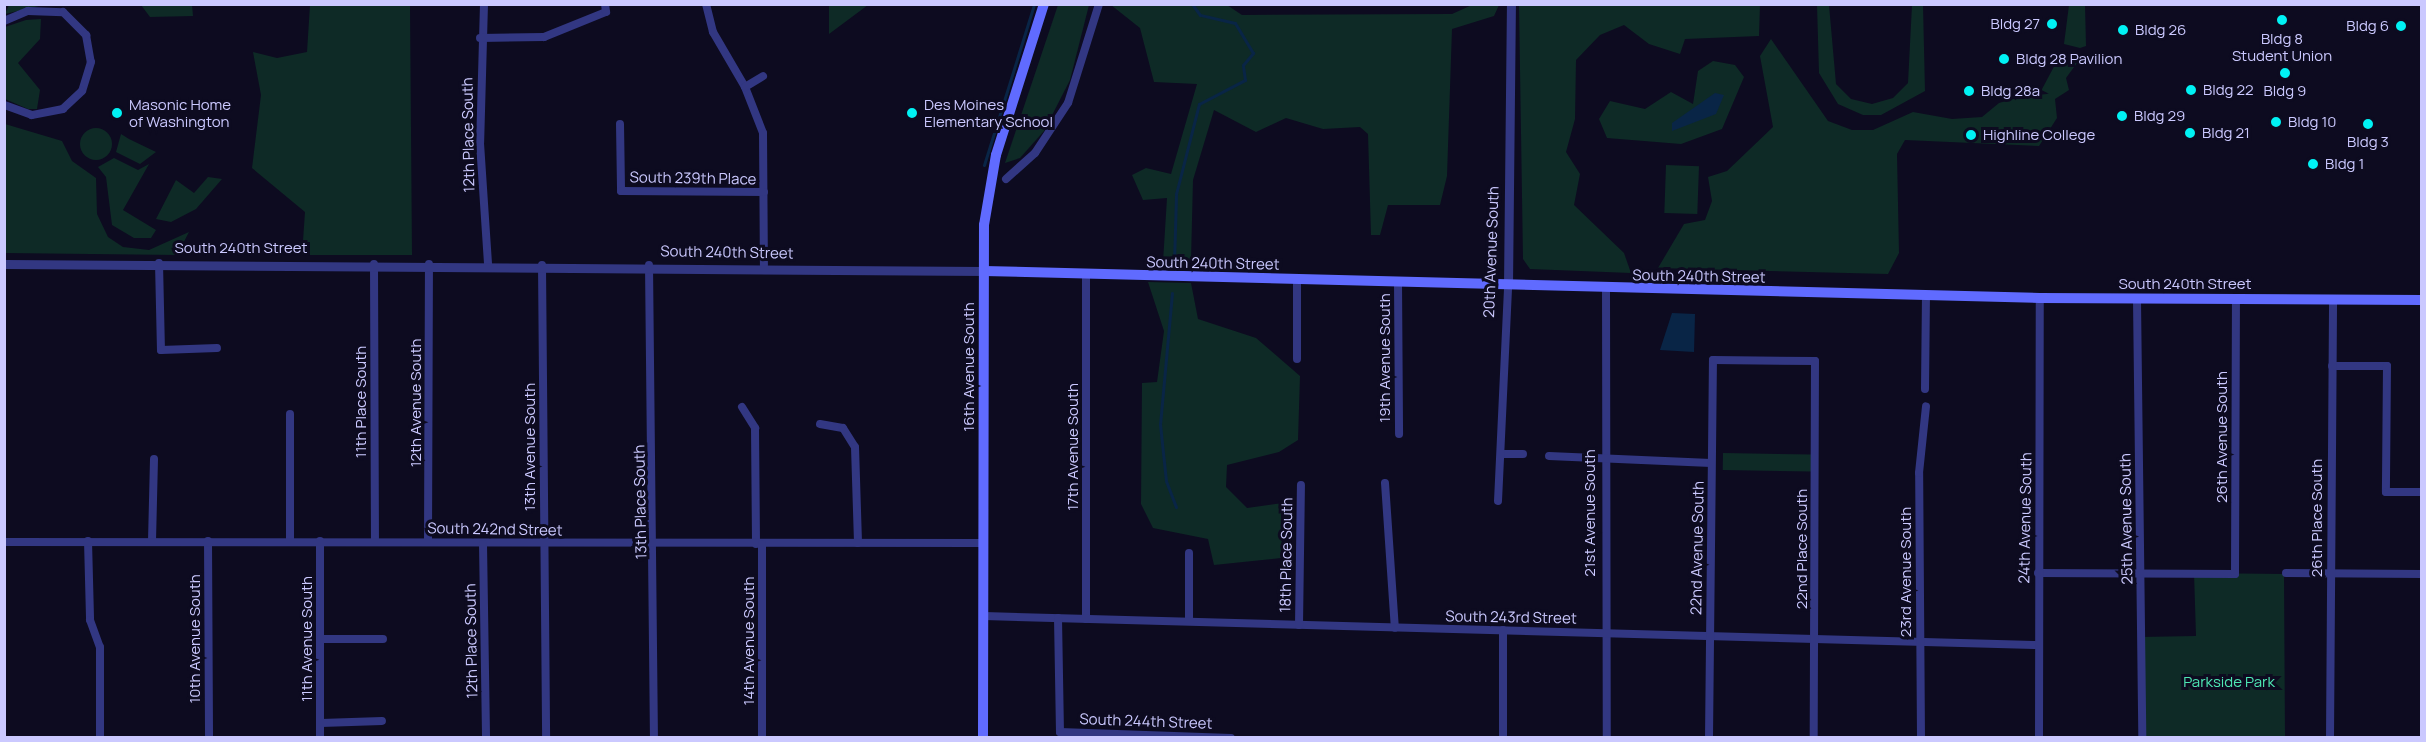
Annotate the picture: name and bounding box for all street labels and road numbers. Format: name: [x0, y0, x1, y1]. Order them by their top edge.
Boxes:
street label: 12th Place South: [458, 77, 478, 193]
street label: South 239th Place: [629, 168, 757, 188]
street label: 20th Avenue South: [1480, 186, 1502, 318]
street label: South 240th Street: [174, 239, 308, 257]
street label: South 240th Street: [660, 242, 794, 262]
street label: South 240th Street: [1146, 253, 1280, 273]
street label: South 240th Street: [1632, 266, 1766, 286]
street label: South 240th Street: [2118, 275, 2252, 293]
street label: 19th Avenue South: [1376, 293, 1394, 423]
street label: 16th Avenue South: [960, 302, 978, 432]
street label: 12th Avenue South: [407, 339, 425, 467]
street label: 11th Place South: [352, 346, 370, 458]
street label: 26th Avenue South: [2213, 371, 2231, 503]
street label: 13th Avenue South: [521, 383, 539, 511]
street label: 17th Avenue South: [1064, 383, 1082, 511]
street label: 13th Place South: [630, 444, 650, 560]
street label: 21st Avenue South: [1581, 449, 1599, 577]
street label: 24th Avenue South: [2015, 452, 2035, 584]
street label: 25th Avenue South: [2116, 453, 2136, 585]
street label: 26th Place South: [2308, 459, 2326, 577]
street label: 22nd Avenue South: [1687, 481, 1707, 615]
street label: 22nd Place South: [1793, 489, 1811, 609]
street label: 18th Place South: [1276, 497, 1296, 613]
street label: 23rd Avenue South: [1897, 507, 1915, 637]
street label: South 242nd Street: [427, 519, 563, 539]
street label: 10th Avenue South: [186, 574, 204, 704]
street label: 11th Avenue South: [298, 576, 316, 702]
street label: 14th Avenue South: [740, 577, 758, 705]
street label: 12th Place South: [461, 583, 481, 699]
street label: South 243rd Street: [1445, 607, 1577, 627]
street label: South 244th Street: [1079, 710, 1213, 732]

